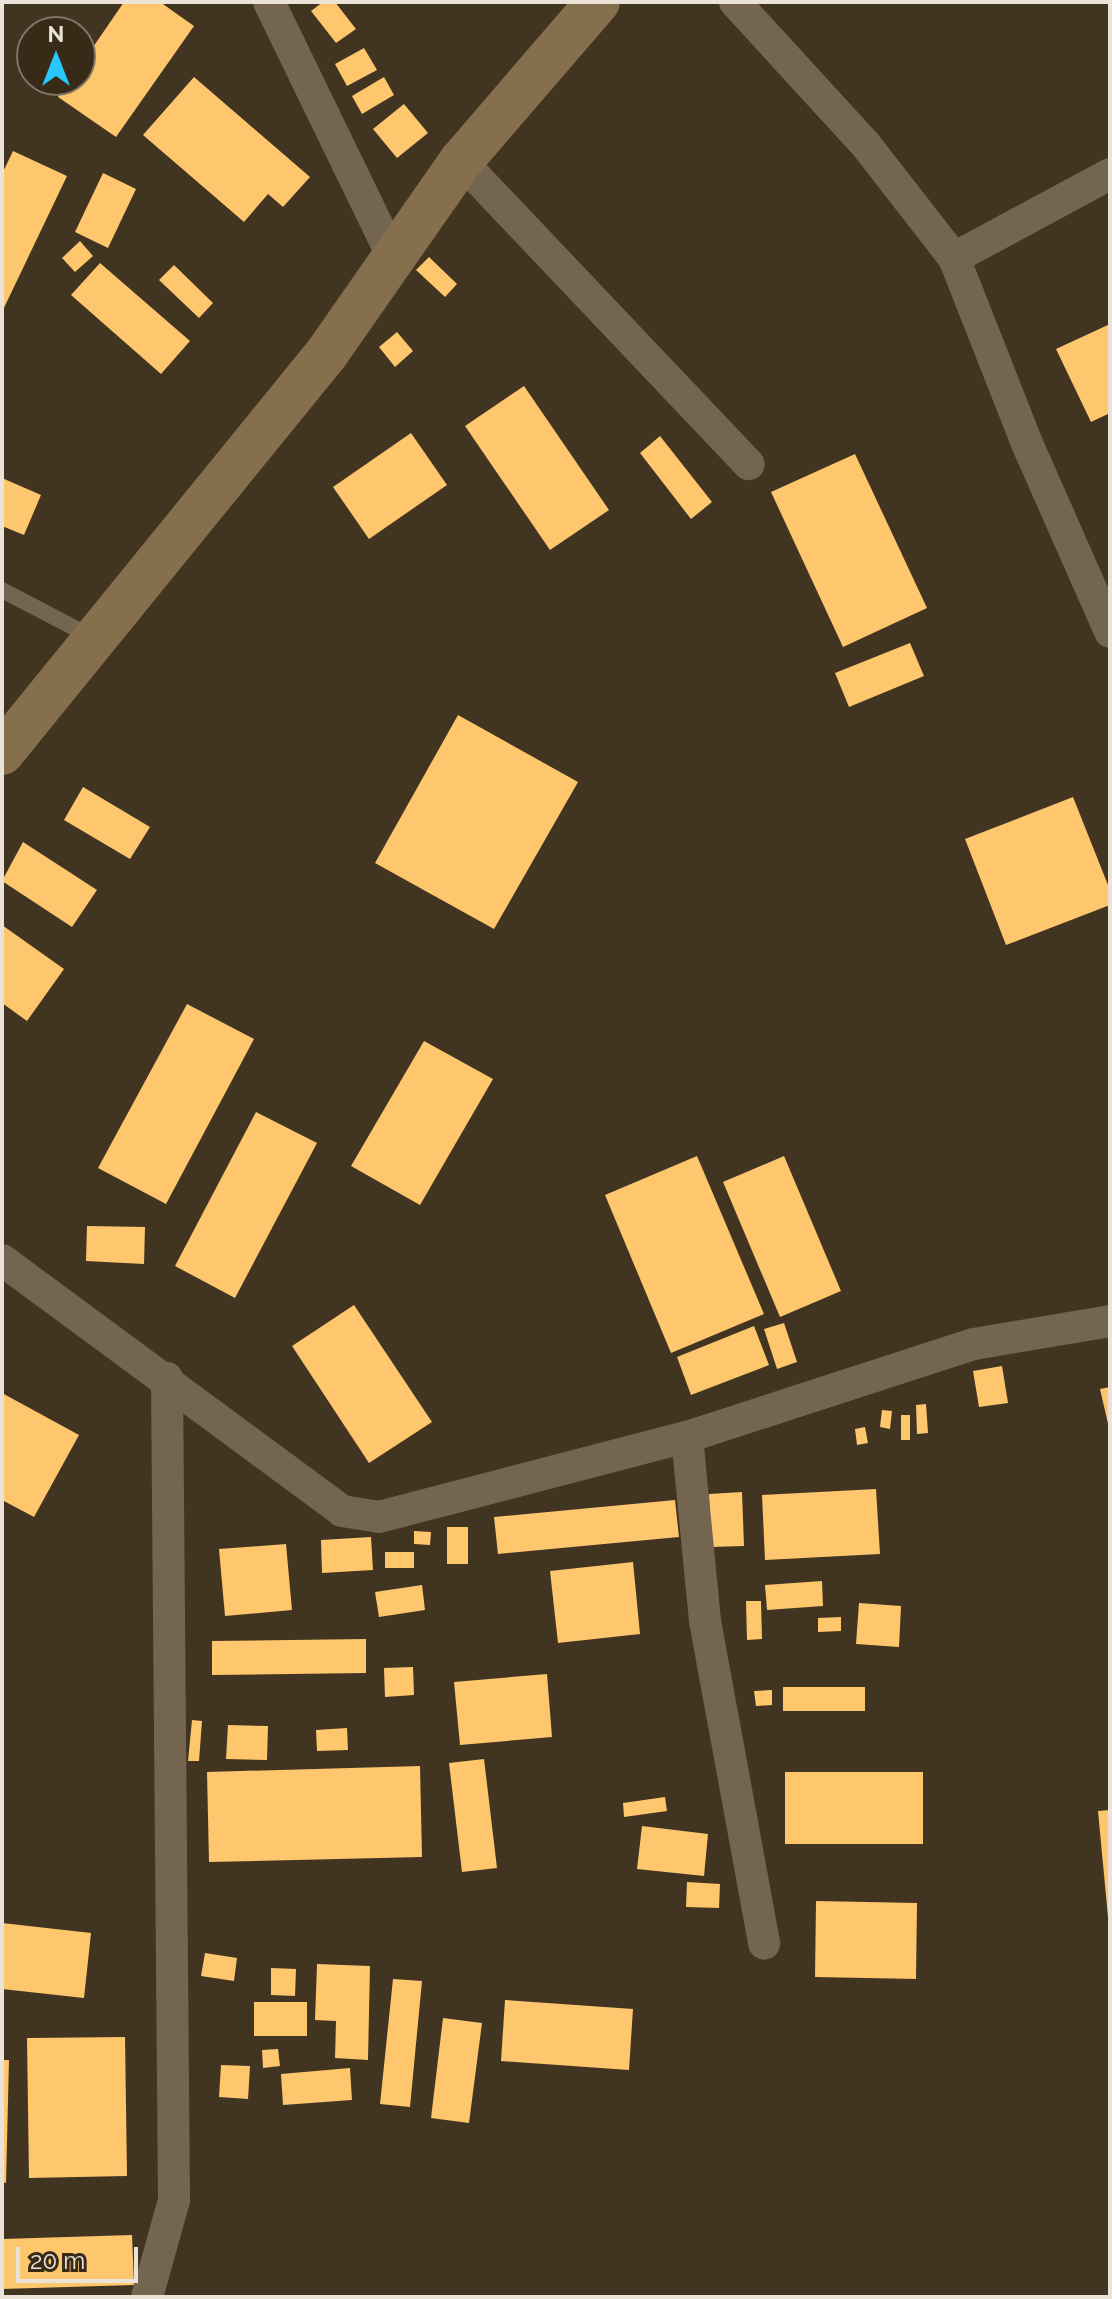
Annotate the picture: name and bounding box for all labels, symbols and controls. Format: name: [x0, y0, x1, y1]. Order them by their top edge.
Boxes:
north arrow: [16, 16, 96, 96]
text: N: [48, 21, 64, 47]
scale bar: [20, 2231, 142, 2281]
text: 20 m: [30, 2246, 85, 2275]

